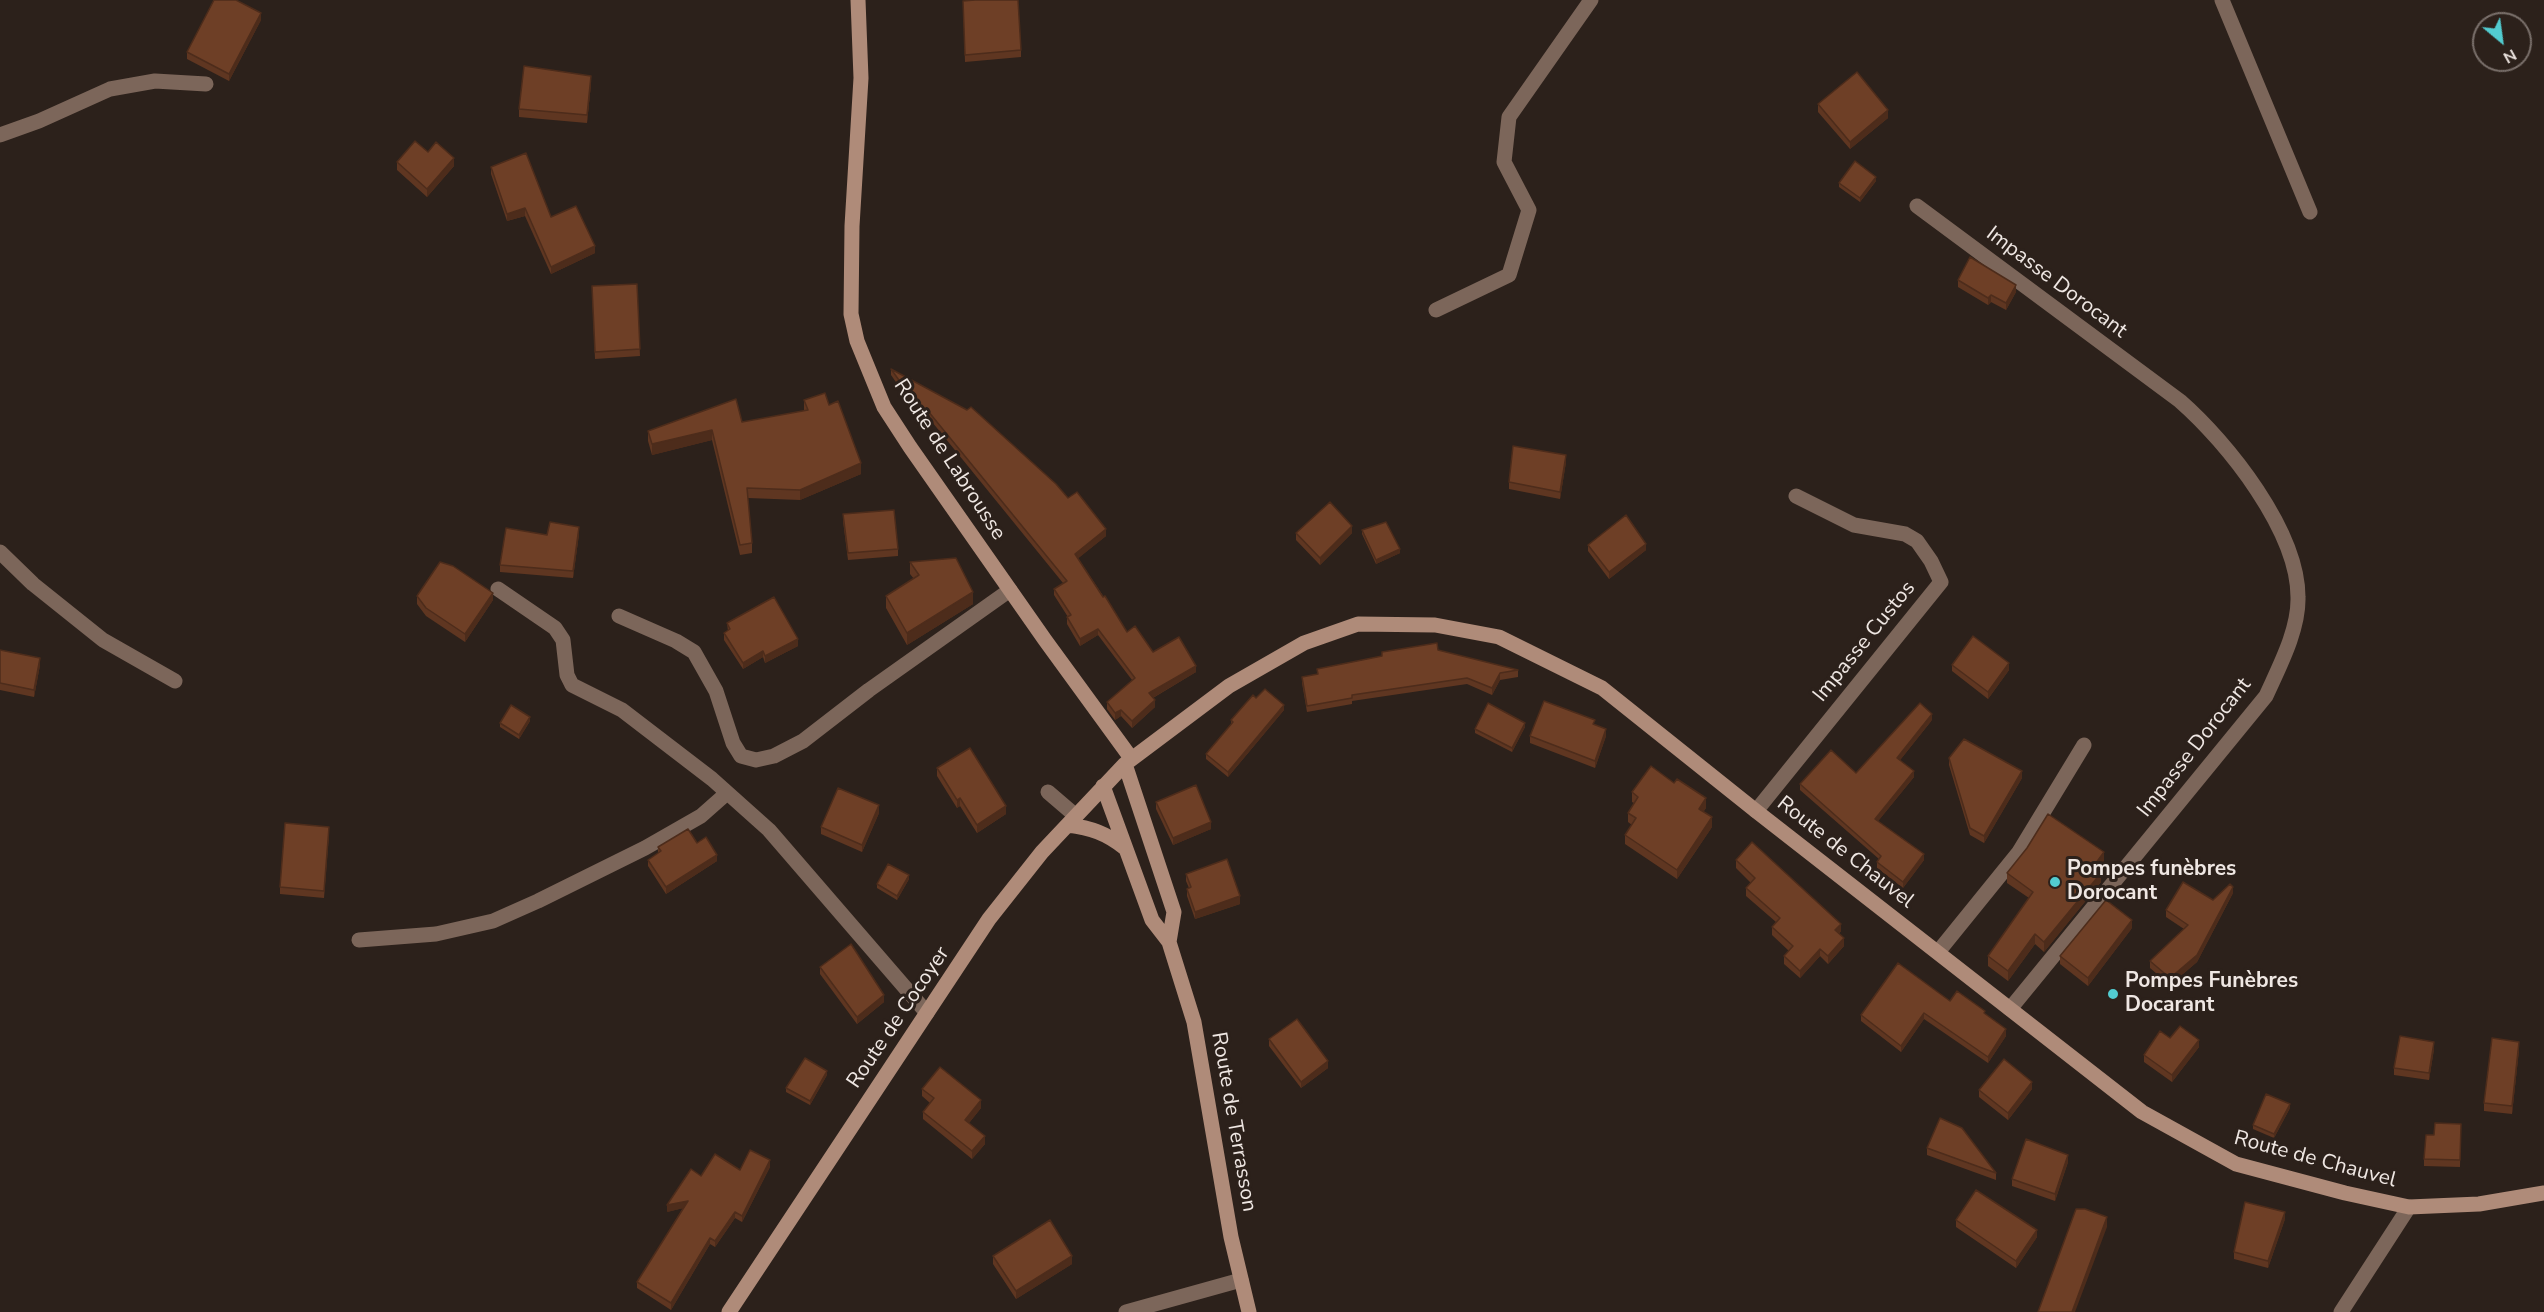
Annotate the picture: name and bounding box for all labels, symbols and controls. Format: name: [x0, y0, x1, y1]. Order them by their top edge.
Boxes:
north arrow: [2472, 12, 2532, 72]
text: N: [2499, 43, 2520, 69]
street label: Impasse Dorocant: [1981, 222, 2131, 344]
street label: Route de Labrousse: [888, 375, 1010, 545]
street label: Impasse Custos: [1809, 576, 1921, 708]
street label: Impasse Dorocant: [2133, 673, 2257, 823]
street label: Route de Chauvel: [1771, 792, 1919, 914]
place label: Pompes funèbres Dorocant: [2067, 857, 2236, 907]
marker: Pompes funèbres Dorocant: [2048, 875, 2062, 889]
street label: Route de Cocoyer: [842, 942, 956, 1094]
place label: Pompes Funèbres Docarant: [2125, 969, 2298, 1019]
marker: Pompes Funèbres Docarant: [2106, 987, 2120, 1001]
street label: Route de Terrasson: [1205, 1030, 1261, 1214]
street label: Route de Chauvel: [2231, 1126, 2399, 1194]

